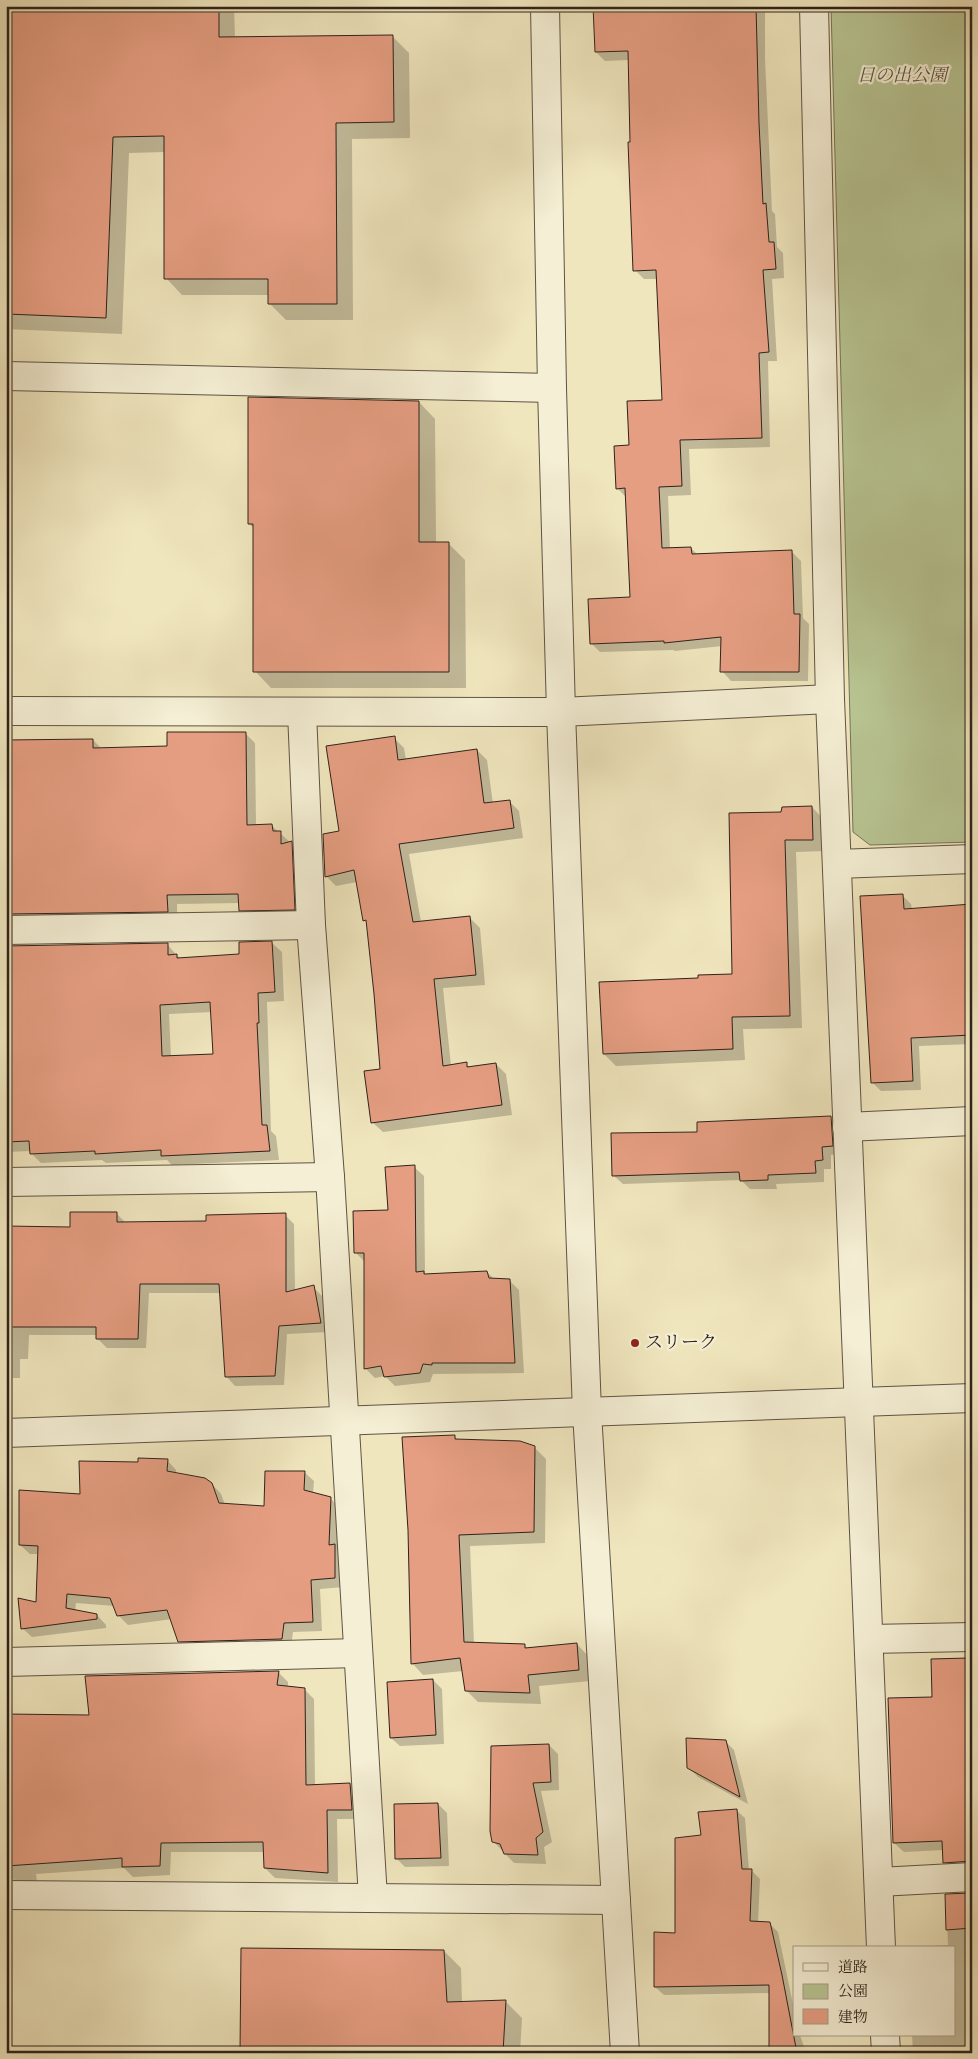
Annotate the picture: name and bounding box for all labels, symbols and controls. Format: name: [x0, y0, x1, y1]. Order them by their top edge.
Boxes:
park label: 日の出公園: [857, 66, 950, 85]
place label: スリーク: [645, 1334, 717, 1352]
marker: スリーク: [629, 1337, 641, 1349]
legend: [793, 1946, 956, 2036]
text: 道路: [838, 1959, 868, 1976]
text: 公園: [838, 1983, 868, 2000]
text: 建物: [838, 2009, 868, 2026]

